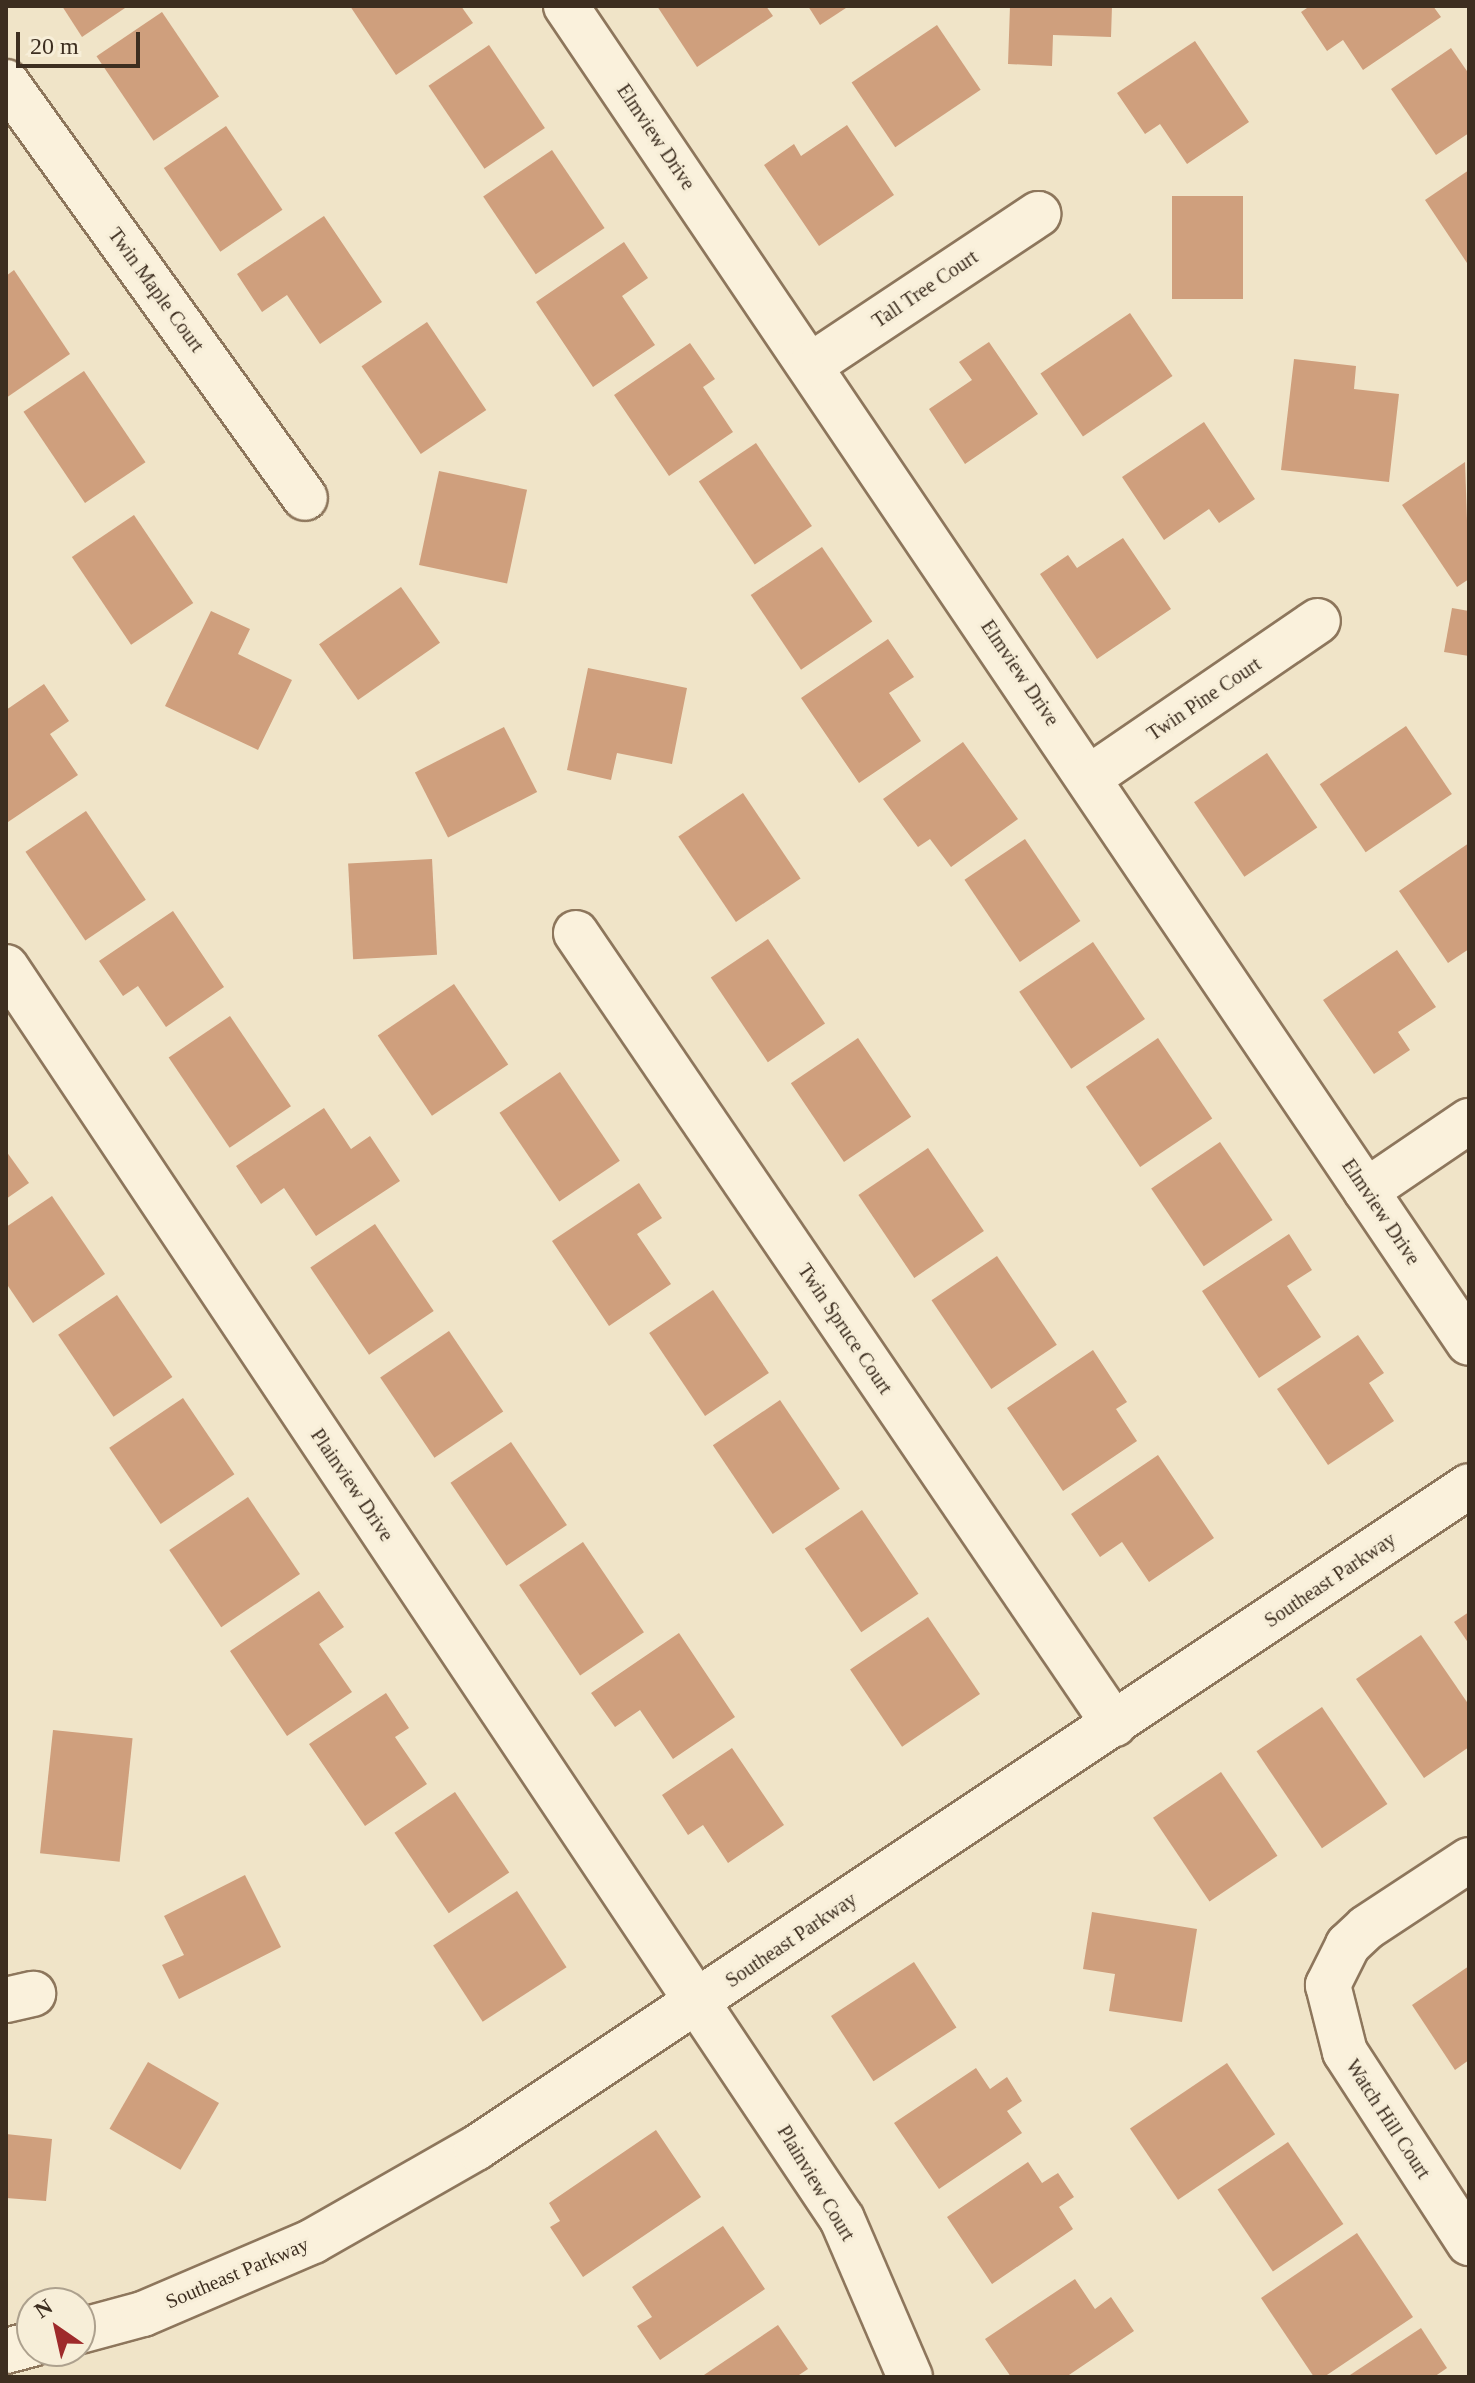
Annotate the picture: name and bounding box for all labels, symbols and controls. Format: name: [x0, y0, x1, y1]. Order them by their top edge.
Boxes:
scale bar: [20, 16, 144, 66]
text: 20 m: [30, 33, 79, 59]
street label: Elmview Drive: [612, 79, 700, 195]
street label: Twin Maple Court: [103, 223, 209, 357]
street label: Tall Tree Court: [868, 245, 982, 333]
street label: Elmview Drive: [976, 615, 1064, 731]
street label: Twin Pine Court: [1143, 652, 1265, 746]
street label: Elmview Drive: [1337, 1154, 1425, 1270]
street label: Twin Spruce Court: [793, 1259, 897, 1399]
street label: Plainview Drive: [306, 1424, 398, 1546]
street label: Southeast Parkway: [1260, 1527, 1400, 1633]
street label: Southeast Parkway: [721, 1887, 861, 1993]
street label: Watch Hill Court: [1341, 2055, 1435, 2183]
street label: Plainview Court: [772, 2121, 860, 2245]
street label: Southeast Parkway: [162, 2232, 312, 2314]
north arrow: [16, 2287, 96, 2367]
text: N: [30, 2294, 57, 2323]

